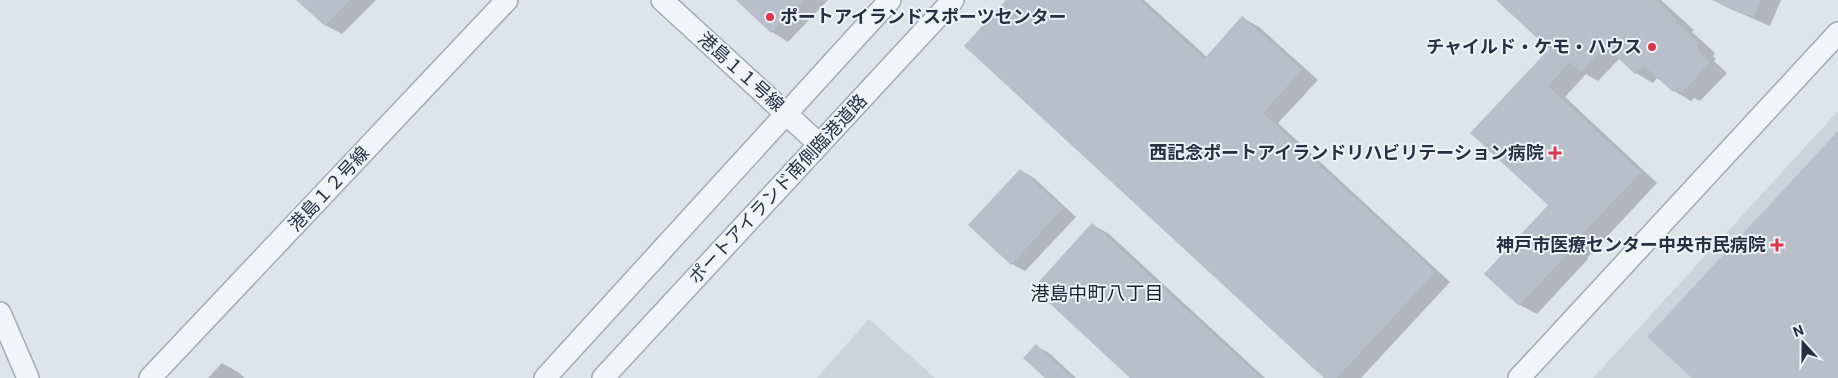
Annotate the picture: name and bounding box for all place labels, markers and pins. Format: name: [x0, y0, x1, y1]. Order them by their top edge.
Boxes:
place label: ポートアイランドスポーツセンター: [780, 6, 1067, 27]
marker: ポートアイランドスポーツセンター: [764, 11, 776, 23]
place label: チャイルド・ケモ・ハウス: [1426, 36, 1642, 57]
marker: チャイルド・ケモ・ハウス: [1646, 41, 1658, 53]
place label: 西記念ポートアイランドリハビリテーション病院: [1149, 142, 1544, 163]
marker: 西記念ポートアイランドリハビリテーション病院: [1548, 146, 1562, 160]
place label: 神戸市医療センター中央市民病院: [1496, 234, 1766, 255]
marker: 神戸市医療センター中央市民病院: [1770, 238, 1784, 252]

